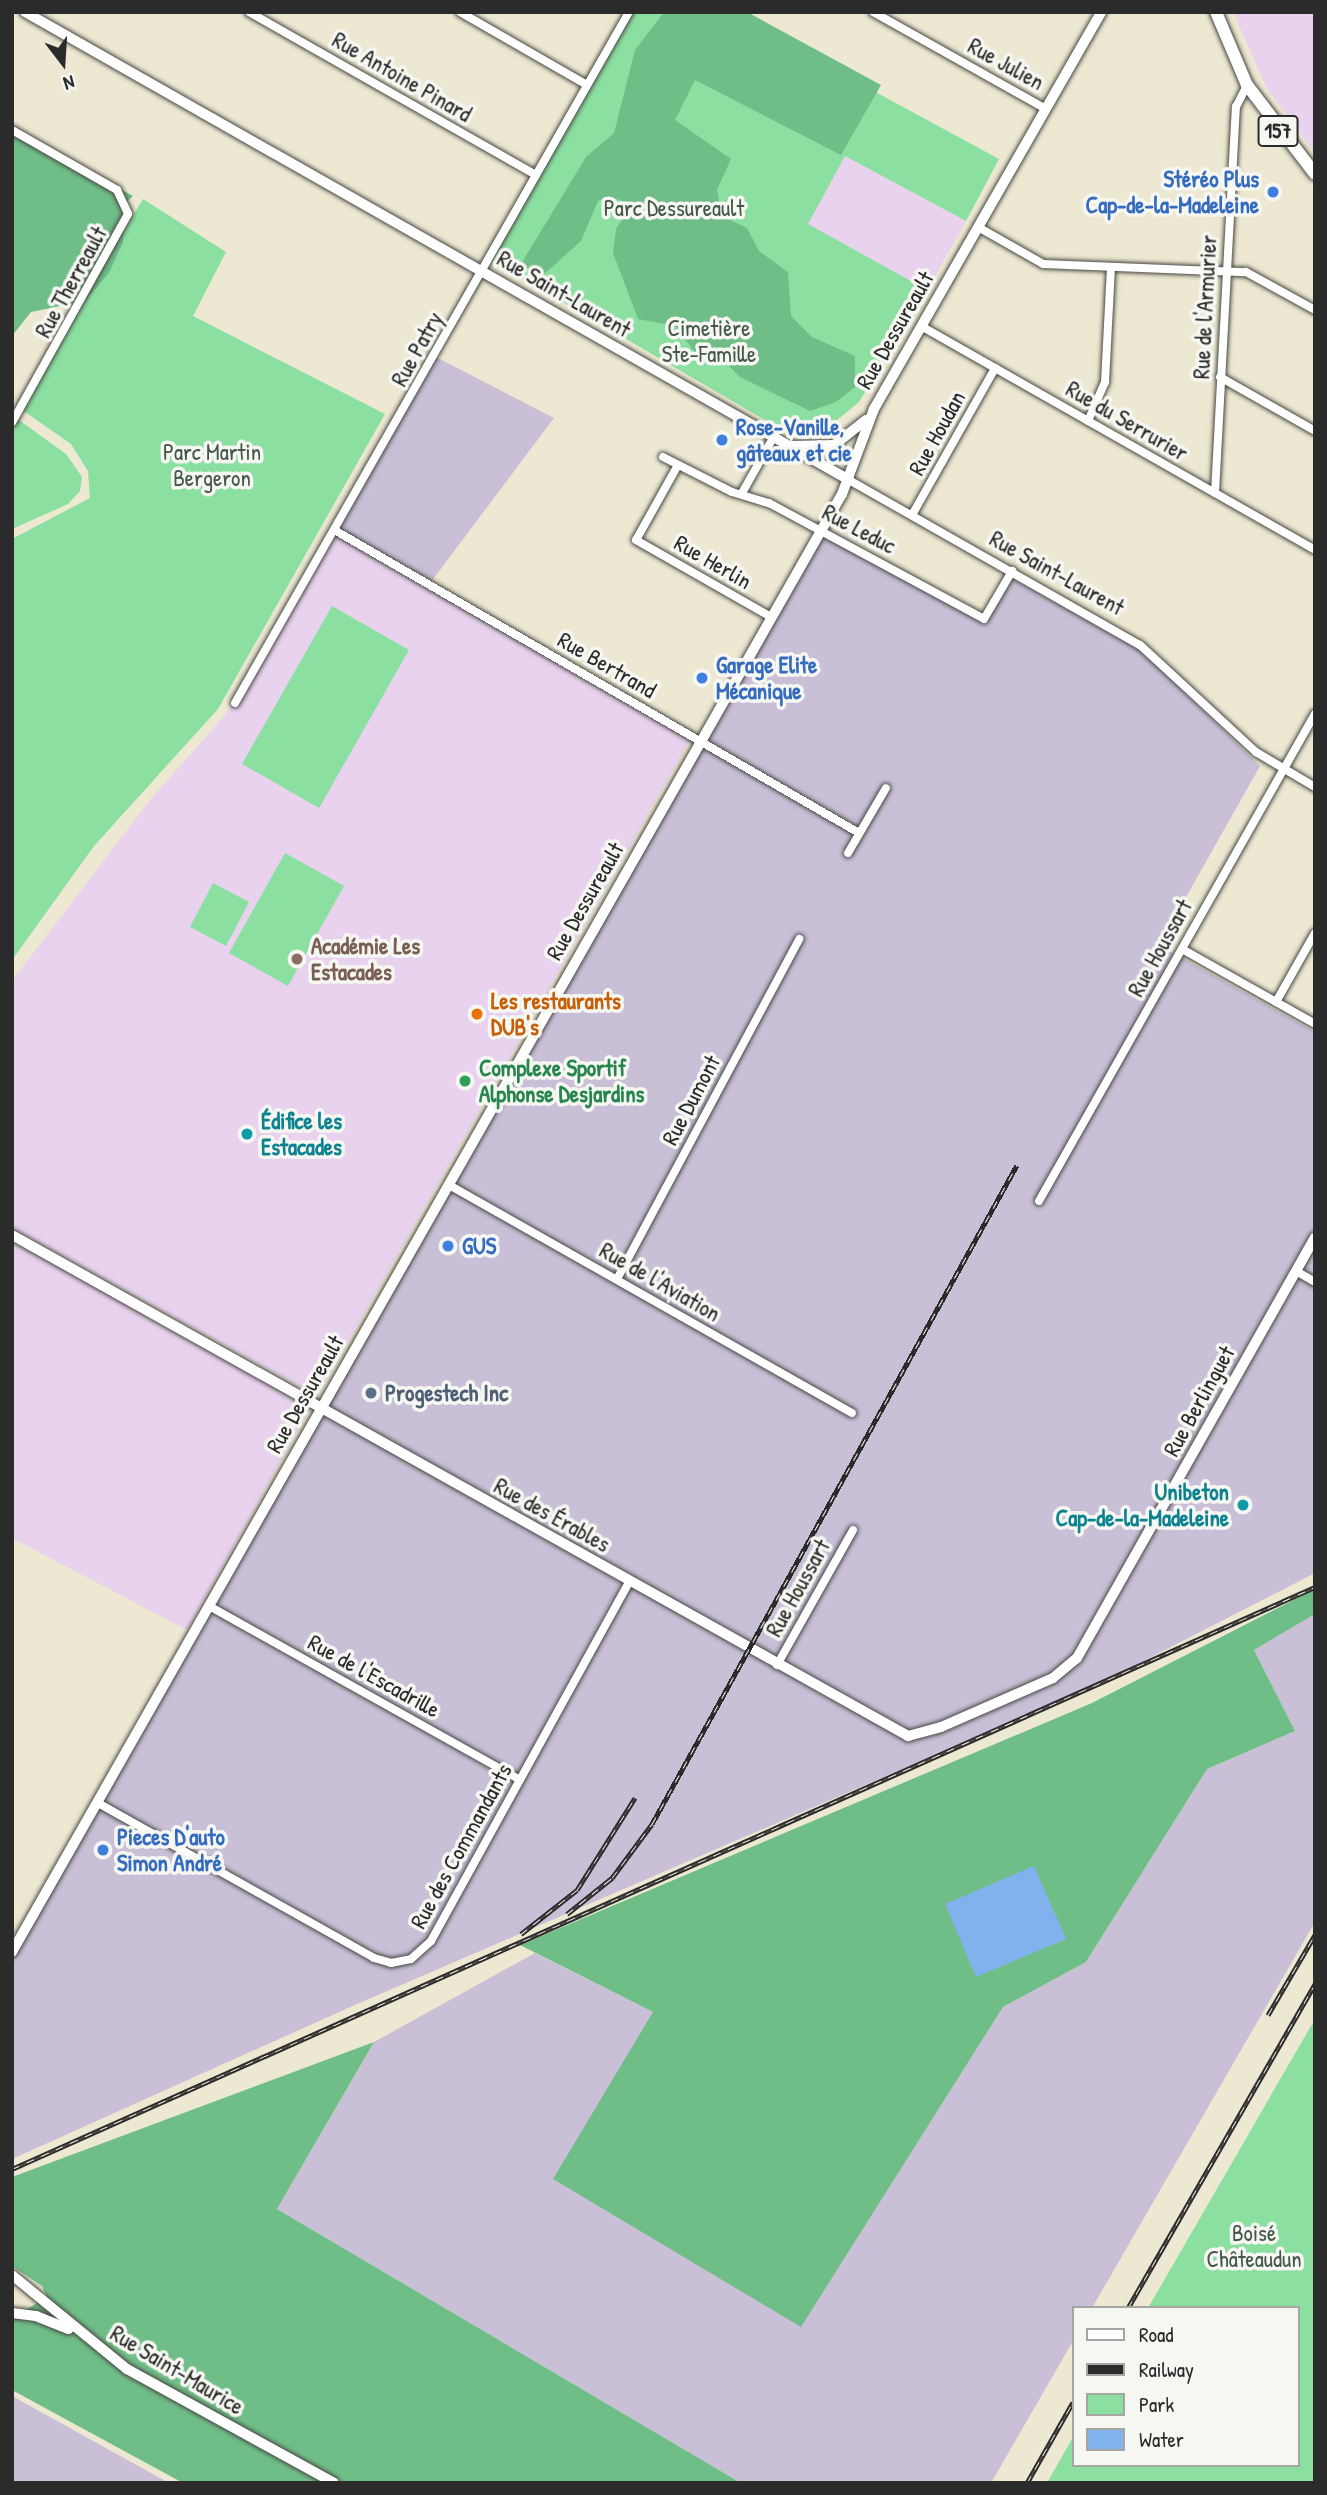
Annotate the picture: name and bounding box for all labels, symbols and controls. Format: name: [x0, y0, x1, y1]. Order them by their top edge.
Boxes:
street label: Rue Antoine Pinard: [327, 26, 477, 128]
north arrow: [28, 28, 98, 98]
street label: Rue Julien: [963, 32, 1049, 96]
text: N: [61, 69, 78, 97]
road number: 157: [1257, 114, 1299, 148]
place label: Stéréo Plus Cap-de-la-Madeleine: [1086, 165, 1259, 219]
marker: Stéréo Plus Cap-de-la-Madeleine: [1265, 184, 1281, 200]
park label: Parc Dessureault: [604, 194, 744, 222]
street label: Rue Therreault: [29, 222, 113, 342]
street label: Rue de l'Armurier: [1187, 234, 1223, 380]
street label: Rue Saint-Laurent: [492, 245, 636, 343]
street label: Rue Dessureault: [850, 266, 940, 394]
street label: Rue Patry: [385, 307, 449, 391]
park label: Cimetière Ste-Famille: [662, 314, 756, 368]
street label: Rue du Serrurier: [1061, 375, 1193, 467]
street label: Rue Houdan: [903, 386, 971, 480]
place label: Rose-Vanille, gâteaux et cie: [736, 413, 852, 467]
marker: Rose-Vanille, gâteaux et cie: [714, 432, 730, 448]
park label: Parc Martin Bergeron: [163, 438, 261, 492]
street label: Rue Leduc: [818, 498, 900, 560]
street label: Rue Saint-Laurent: [985, 525, 1129, 621]
street label: Rue Herlin: [669, 529, 757, 595]
street label: Rue Bertrand: [553, 626, 661, 704]
place label: Garage Elite Mécanique: [716, 651, 817, 705]
marker: Garage Elite Mécanique: [694, 670, 710, 686]
street label: Rue Dessureault: [540, 837, 630, 965]
street label: Rue Houssart: [1122, 895, 1198, 1001]
place label: Académie Les Estacades: [311, 932, 420, 986]
marker: Académie Les Estacades: [289, 951, 305, 967]
place label: Les restaurants DUB's: [491, 987, 621, 1041]
marker: Les restaurants DUB's: [469, 1006, 485, 1022]
street label: Rue Dumont: [656, 1051, 726, 1149]
place label: Complexe Sportif Alphonse Desjardins: [479, 1054, 644, 1108]
marker: Complexe Sportif Alphonse Desjardins: [457, 1073, 473, 1089]
place label: Édifice les Estacades: [261, 1107, 342, 1161]
marker: Édifice les Estacades: [239, 1126, 255, 1142]
place label: GUS: [462, 1232, 496, 1260]
street label: Rue de l'Aviation: [595, 1236, 725, 1328]
marker: GUS: [440, 1238, 456, 1254]
street label: Rue Dessureault: [260, 1330, 350, 1458]
street label: Rue Berlinguet: [1157, 1341, 1241, 1461]
place label: Progestech Inc: [385, 1379, 508, 1407]
marker: Progestech Inc: [363, 1385, 379, 1401]
street label: Rue des Érables: [489, 1472, 615, 1558]
place label: Unibeton Cap-de-la-Madeleine: [1056, 1478, 1229, 1532]
marker: Unibeton Cap-de-la-Madeleine: [1235, 1497, 1251, 1513]
street label: Rue Houssart: [760, 1535, 836, 1641]
street label: Rue de l'Escadrille: [303, 1628, 445, 1724]
street label: Rue des Commandants: [404, 1759, 518, 1933]
place label: Pieces D'auto Simon André: [117, 1823, 225, 1877]
marker: Pieces D'auto Simon André: [95, 1842, 111, 1858]
park label: Boisé Châteaudun: [1206, 2219, 1302, 2273]
legend: [1072, 2306, 1299, 2467]
street label: Rue Saint-Maurice: [105, 2319, 249, 2421]
text: Road: [1139, 2320, 1173, 2349]
text: Railway: [1139, 2355, 1194, 2384]
text: Park: [1139, 2390, 1174, 2419]
text: Water: [1139, 2425, 1184, 2454]

